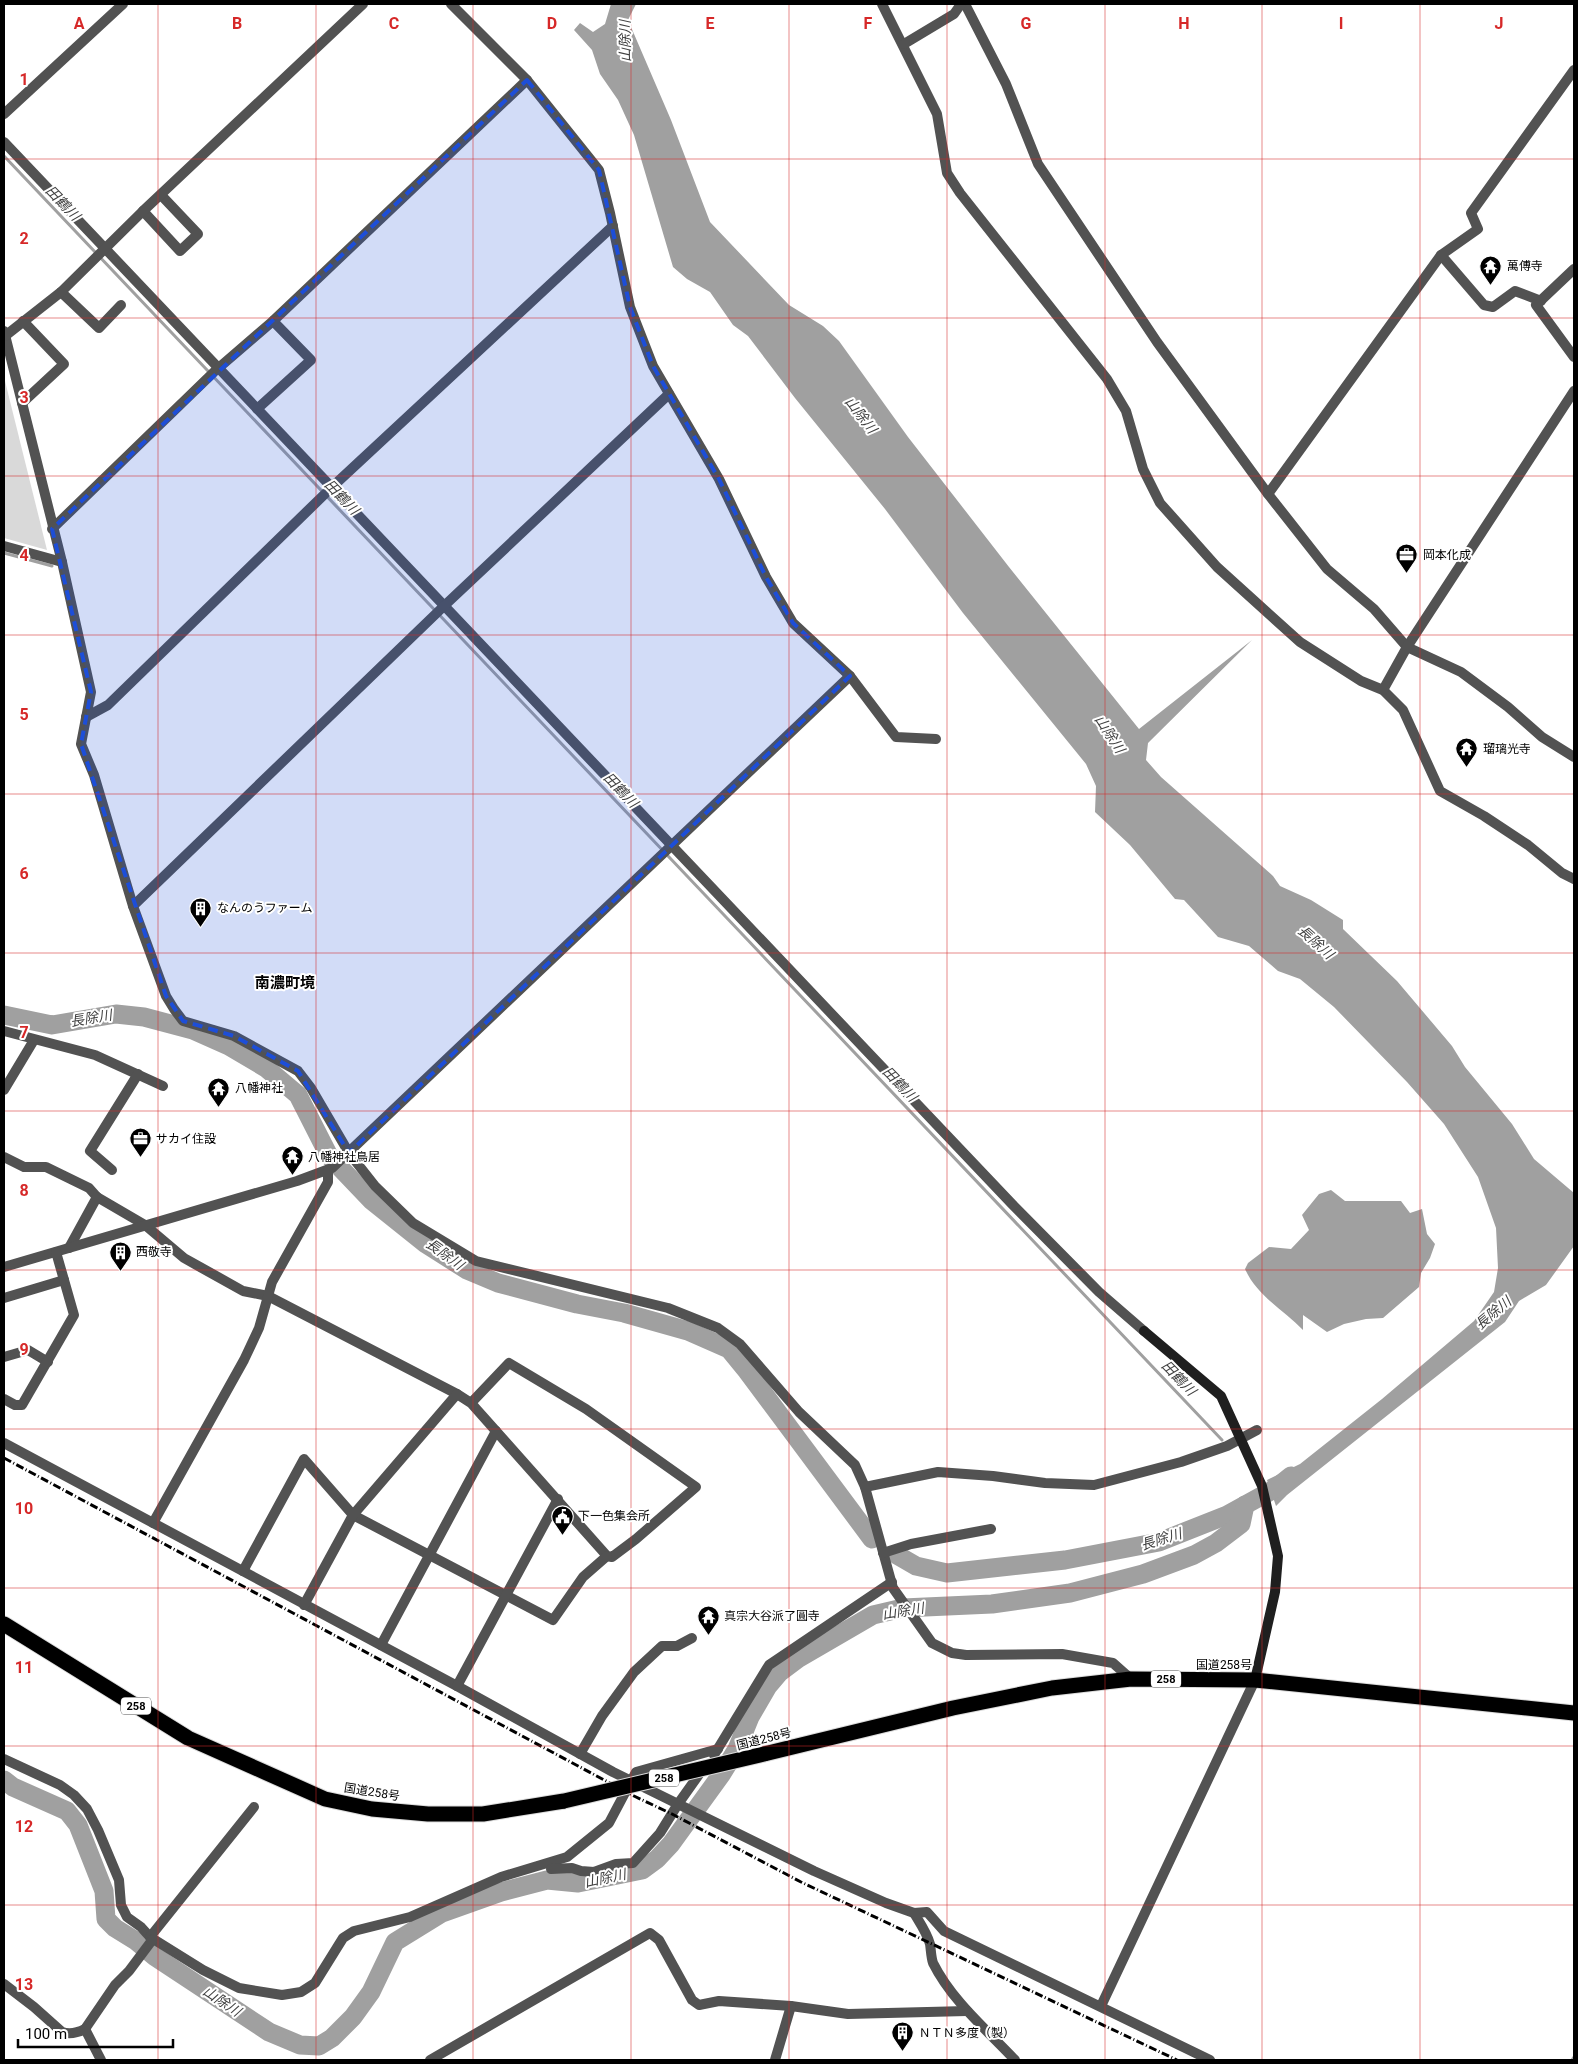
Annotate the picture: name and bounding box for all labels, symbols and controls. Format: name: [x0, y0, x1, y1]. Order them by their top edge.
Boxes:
text: A: [74, 14, 85, 33]
text: B: [232, 14, 242, 33]
text: C: [389, 14, 399, 33]
text: D: [547, 14, 557, 33]
text: E: [706, 14, 715, 33]
text: F: [864, 14, 873, 33]
text: G: [1021, 14, 1032, 33]
text: H: [1178, 14, 1190, 33]
text: I: [1339, 14, 1343, 33]
text: J: [1495, 14, 1503, 33]
water label: 山除川: [617, 18, 633, 62]
text: 1: [19, 70, 29, 89]
water label: 田鶴川: [43, 182, 85, 225]
text: 2: [19, 229, 29, 248]
temple icon: 萬傅寺: [1479, 254, 1503, 285]
place label: 萬傅寺: [1507, 259, 1543, 273]
text: 3: [19, 388, 29, 407]
water label: 山除川: [842, 394, 881, 438]
water label: 田鶴川: [322, 476, 364, 519]
office icon: 岡本化成: [1395, 543, 1419, 574]
text: 4: [19, 546, 29, 565]
place label: 岡本化成: [1423, 548, 1471, 562]
text: 5: [19, 705, 29, 724]
water label: 山除川: [1092, 712, 1129, 758]
temple icon: 瑠璃光寺: [1455, 737, 1479, 768]
place label: 瑠璃光寺: [1483, 742, 1531, 756]
water label: 田鶴川: [601, 769, 643, 812]
text: 6: [19, 864, 29, 883]
building icon: なんのうファーム: [189, 896, 213, 927]
place label: なんのうファーム: [217, 901, 312, 915]
water label: 長除川: [1295, 922, 1338, 963]
district label: 南濃町境: [255, 974, 315, 992]
water label: 長除川: [69, 1007, 115, 1029]
text: 7: [19, 1023, 29, 1042]
water label: 田鶴川: [880, 1063, 922, 1106]
temple icon: 八幡神社: [207, 1076, 231, 1107]
place label: 八幡神社: [235, 1081, 283, 1095]
office icon: サカイ住設: [128, 1127, 152, 1158]
place label: サカイ住設: [156, 1132, 216, 1146]
temple icon: 八幡神社鳥居: [280, 1145, 304, 1176]
place label: 八幡神社鳥居: [308, 1150, 380, 1164]
text: 8: [19, 1181, 29, 1200]
water label: 長除川: [423, 1235, 468, 1274]
building icon: 西敬寺: [108, 1240, 132, 1271]
place label: 西敬寺: [136, 1245, 172, 1259]
water label: 長除川: [1472, 1292, 1516, 1333]
text: 9: [19, 1340, 29, 1359]
water label: 田鶴川: [1159, 1357, 1201, 1400]
text: 10: [15, 1499, 33, 1518]
public building icon: 下一色集会所: [550, 1504, 574, 1535]
place label: 下一色集会所: [578, 1509, 650, 1523]
water label: 長除川: [1139, 1525, 1185, 1553]
water label: 山除川: [881, 1600, 927, 1622]
temple icon: 真宗大谷派了圓寺: [696, 1604, 720, 1635]
place label: 真宗大谷派了圓寺: [724, 1609, 820, 1623]
text: 11: [15, 1658, 33, 1677]
street label: 国道258号: [1196, 1658, 1252, 1672]
road number: 258: [1151, 1670, 1181, 1688]
road number: 258: [121, 1698, 151, 1714]
street label: 国道258号: [735, 1725, 793, 1753]
road number: 258: [649, 1770, 679, 1786]
street label: 国道258号: [343, 1781, 401, 1803]
text: 12: [15, 1817, 33, 1836]
water label: 山除川: [583, 1865, 629, 1890]
text: 13: [15, 1975, 33, 1994]
water label: 山除川: [200, 1983, 246, 2020]
scale bar: [18, 2016, 172, 2048]
building icon: ＮＴＮ多度（製）: [891, 2021, 915, 2052]
text: 100 m: [25, 2025, 67, 2043]
place label: ＮＴＮ多度（製）: [919, 2026, 1015, 2040]

